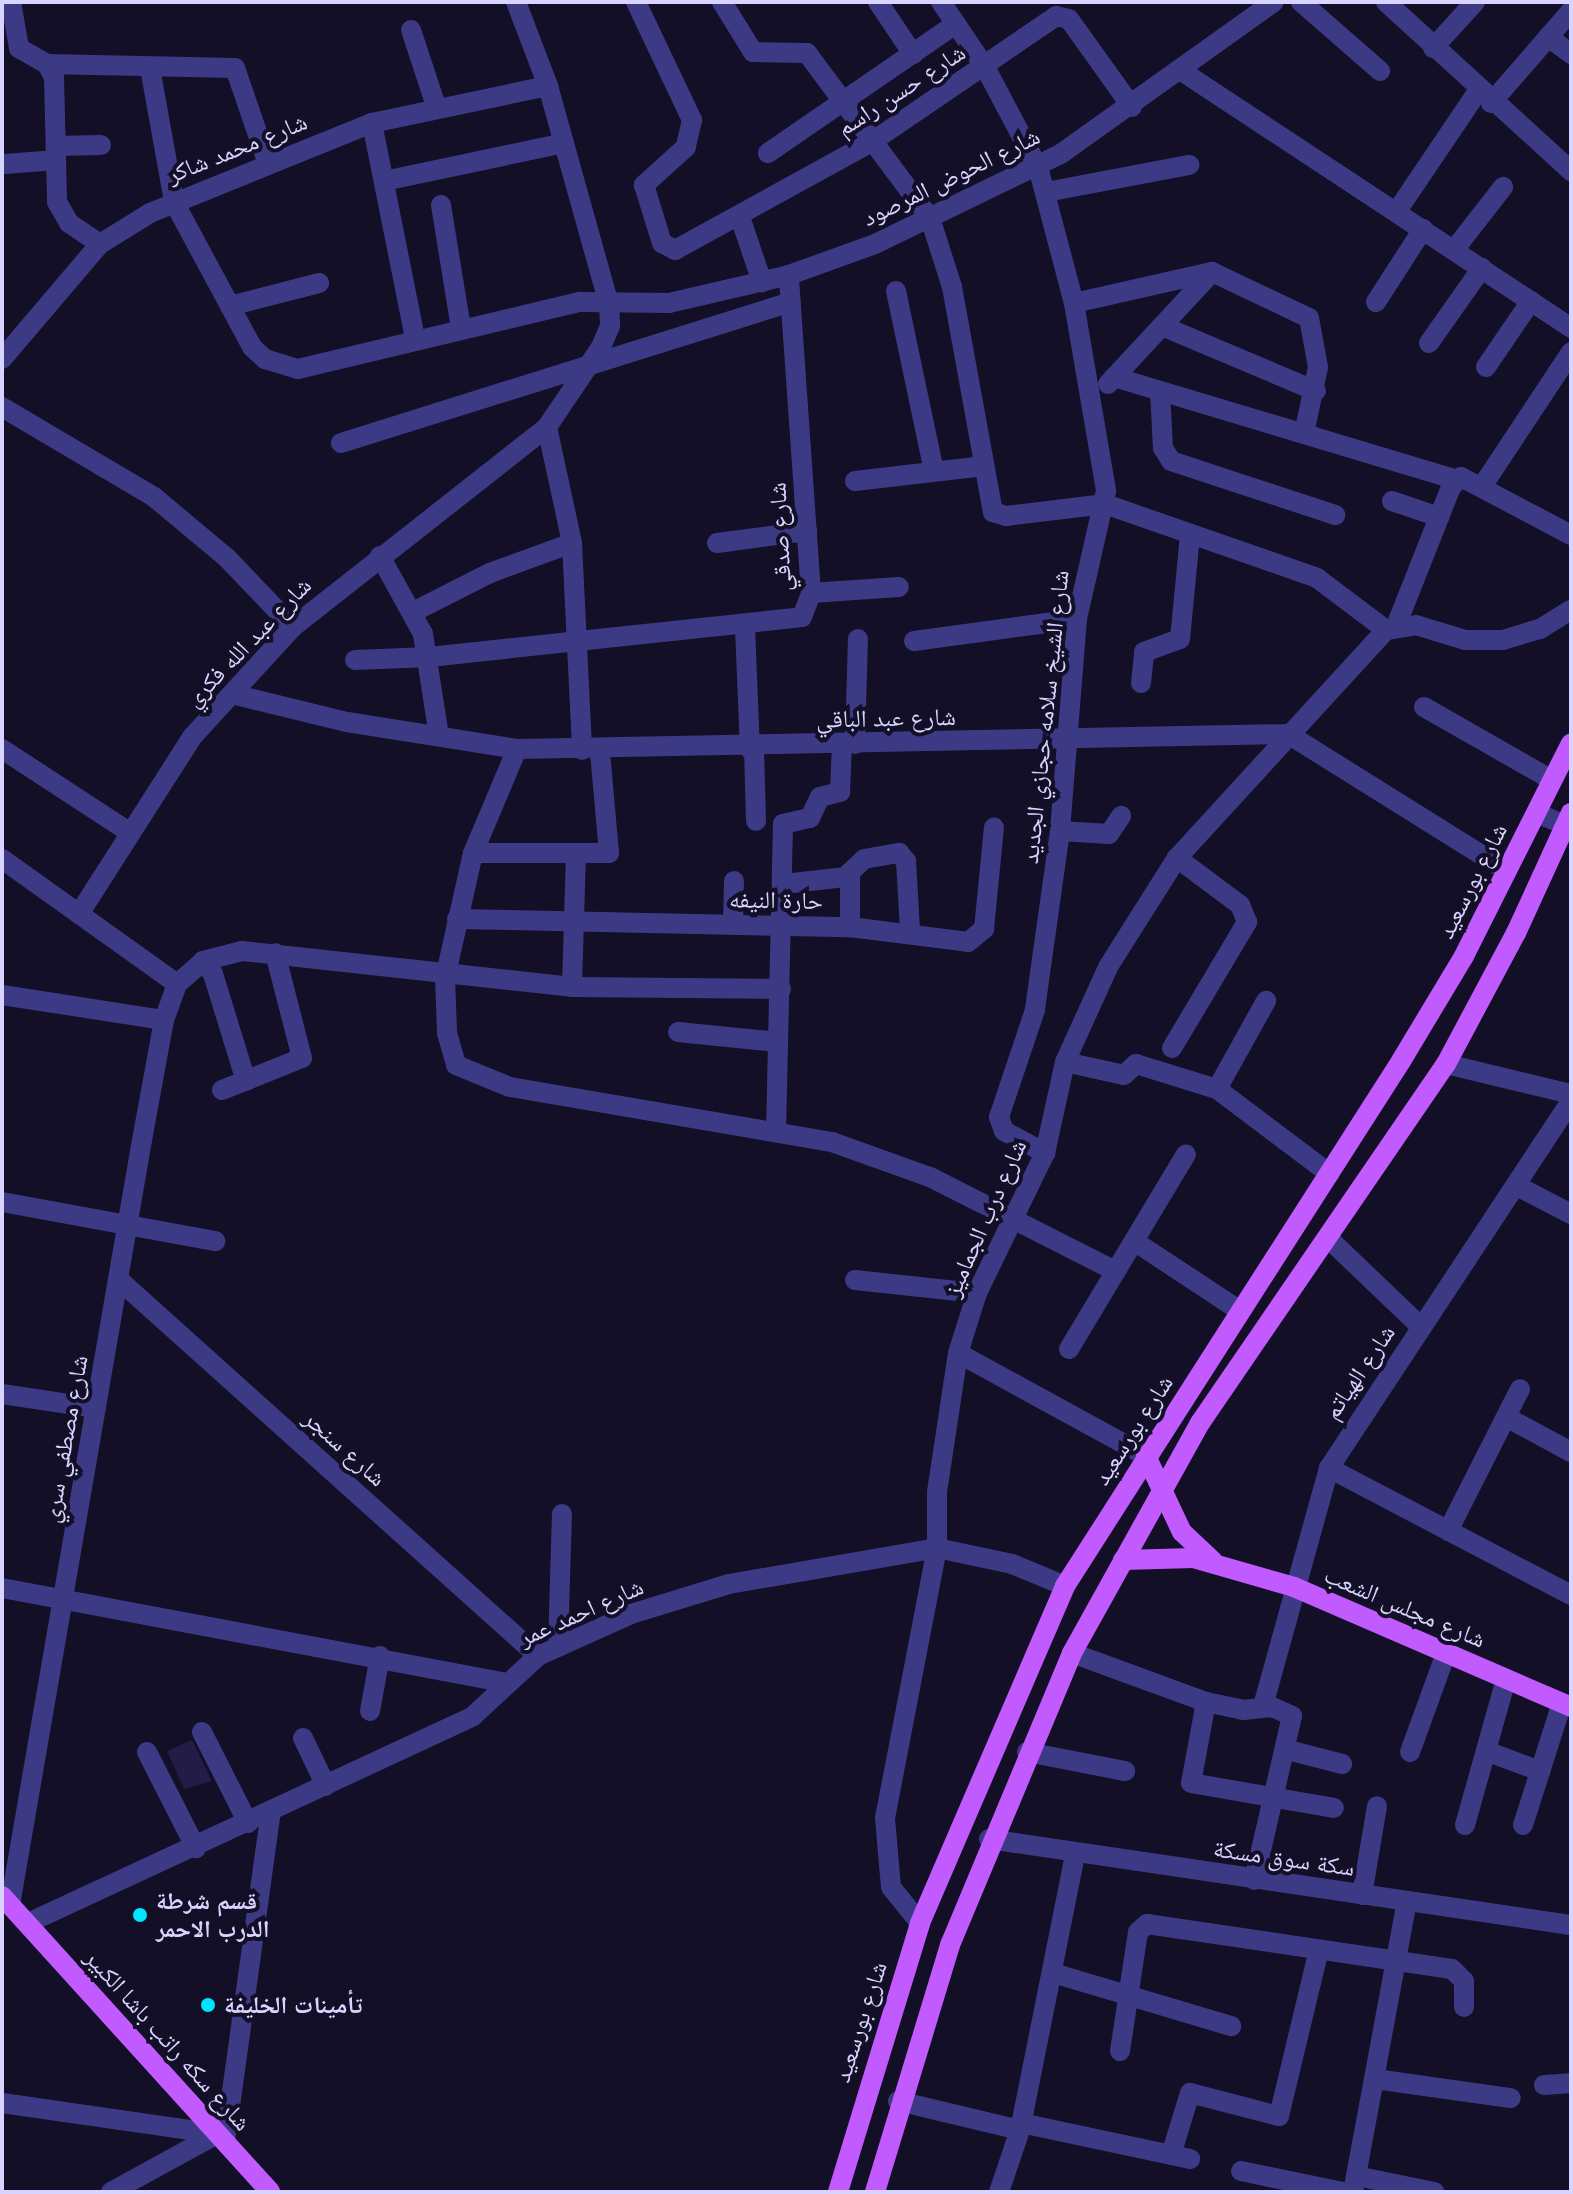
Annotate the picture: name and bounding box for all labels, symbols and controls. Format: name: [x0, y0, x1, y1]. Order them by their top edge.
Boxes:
street label: شارع حسن راسم: [831, 38, 971, 142]
street label: شارع محمد شاكر: [163, 107, 311, 189]
street label: شارع الحوض المرصود: [858, 122, 1044, 232]
street label: شارع صدقي: [763, 482, 797, 592]
street label: شارع الشيخ سلامه حجازي الجديد: [1015, 569, 1075, 865]
street label: شارع عبد الله فكري: [179, 571, 317, 713]
street label: شارع عبد الباقي: [816, 702, 956, 734]
street label: شارع بورسعيد: [1431, 819, 1513, 943]
street label: حارة النيفه: [729, 885, 823, 915]
street label: شارع درب الجماميز: [938, 1135, 1032, 1301]
street label: شارع الهياتم: [1317, 1319, 1401, 1425]
street label: شارع مصطفي سري: [36, 1353, 94, 1525]
street label: شارع بورسعيد: [1087, 1370, 1179, 1490]
street label: شارع سنجر: [298, 1404, 392, 1492]
street label: شارع مجلس الشعب: [1320, 1560, 1490, 1654]
street label: شارع احمد عمر: [514, 1572, 648, 1652]
street label: سكة سوق مسكة: [1212, 1834, 1356, 1882]
place label: قسم شرطة الدرب الاحمر: [156, 1887, 270, 1943]
marker: قسم شرطة الدرب الاحمر: [131, 1906, 149, 1924]
street label: شارع سكه راتب باشا الكبير: [79, 1943, 257, 2137]
street label: شارع بورسعيد: [827, 1958, 893, 2086]
place label: تأمينات الخليفة: [224, 1991, 362, 2019]
marker: تأمينات الخليفة: [199, 1996, 217, 2014]

